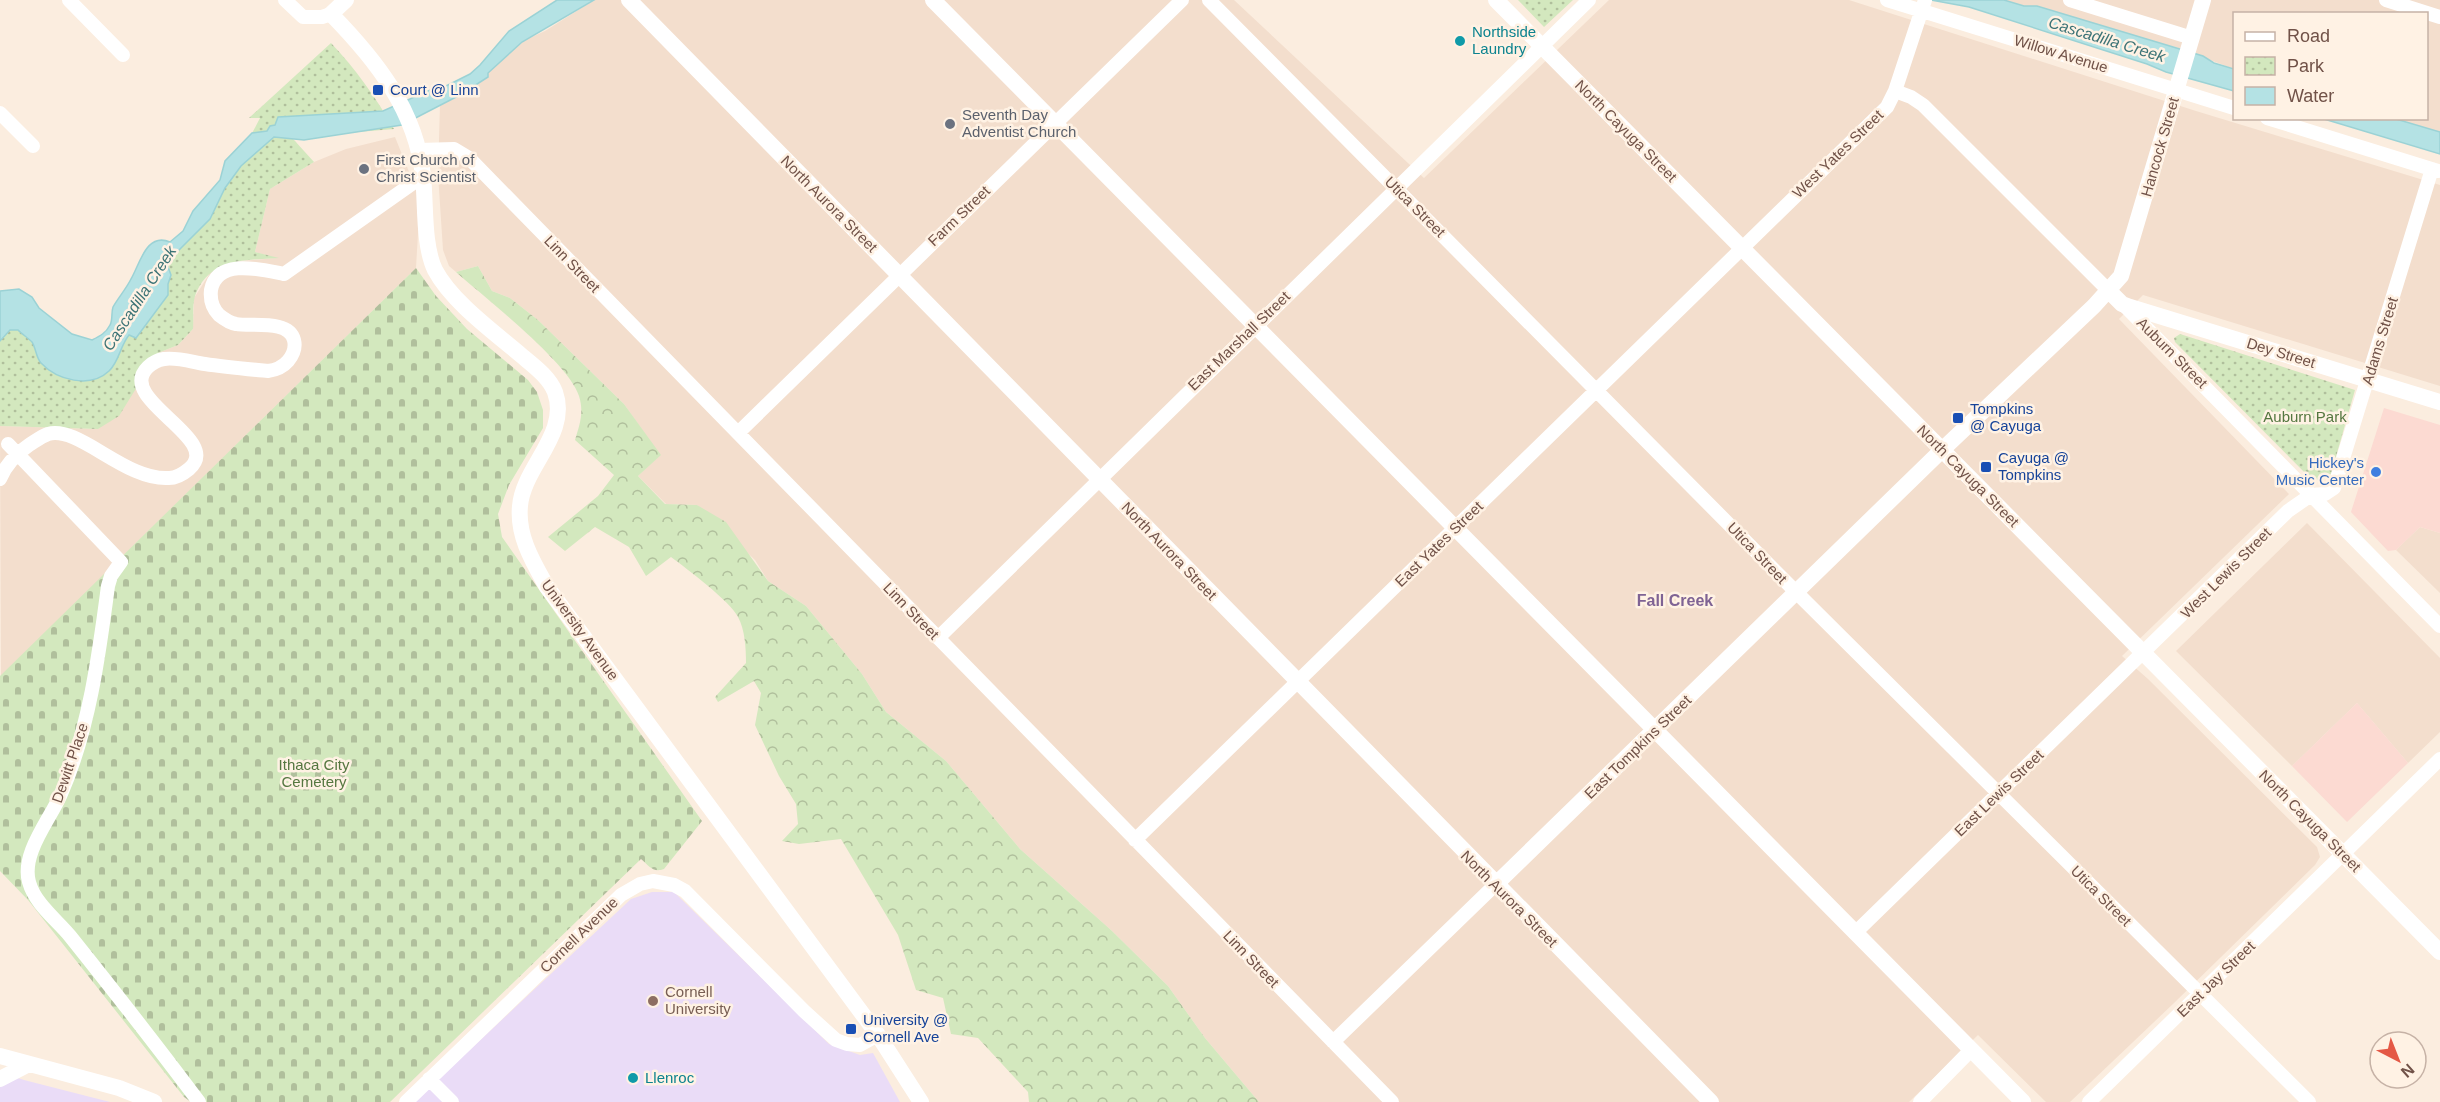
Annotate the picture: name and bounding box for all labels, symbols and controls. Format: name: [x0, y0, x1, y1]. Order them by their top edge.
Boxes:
legend: [2233, 12, 2428, 120]
water label: Cascadilla Creek: [2047, 14, 2168, 66]
place label: Northside Laundry: [1472, 23, 1536, 57]
text: Road: [2287, 26, 2330, 46]
street label: Willow Avenue: [2012, 31, 2110, 76]
marker: Northside Laundry: [1453, 34, 1467, 48]
text: Park: [2287, 56, 2325, 76]
street label: North Cayuga Street: [1572, 76, 1681, 186]
place label: Court @ Linn: [390, 81, 479, 98]
marker: Court @ Linn: [371, 83, 385, 97]
text: Water: [2287, 86, 2334, 106]
street label: Hancock Street: [2137, 94, 2182, 198]
place label: Seventh Day Adventist Church: [962, 106, 1076, 140]
street label: West Yates Street: [1789, 106, 1887, 201]
marker: Seventh Day Adventist Church: [943, 117, 957, 131]
place label: First Church of Christ Scientist: [376, 151, 477, 185]
street label: North Aurora Street: [778, 152, 882, 256]
marker: First Church of Christ Scientist: [357, 162, 371, 176]
street label: Utica Street: [1382, 173, 1450, 241]
street label: Farm Street: [924, 181, 994, 249]
street label: Linn Street: [541, 232, 604, 296]
water label: Cascadilla Creek: [99, 242, 180, 354]
street label: East Marshall Street: [1184, 287, 1294, 394]
street label: Adams Street: [2358, 294, 2401, 387]
street label: Auburn Street: [2134, 314, 2212, 392]
street label: Dey Street: [2245, 334, 2318, 371]
place label: Tompkins @ Cayuga: [1970, 400, 2042, 434]
park label: Auburn Park: [2263, 408, 2347, 425]
marker: Tompkins @ Cayuga: [1951, 411, 1965, 425]
street label: North Cayuga Street: [1914, 421, 2023, 531]
place label: Cayuga @ Tompkins: [1998, 449, 2069, 483]
place label: Hickey's Music Center: [2276, 454, 2364, 488]
marker: Cayuga @ Tompkins: [1979, 460, 1993, 474]
marker: Hickey's Music Center: [2369, 465, 2383, 479]
street label: East Yates Street: [1391, 497, 1487, 590]
street label: North Aurora Street: [1118, 498, 1221, 604]
street label: Utica Street: [1724, 519, 1791, 587]
street label: West Lewis Street: [2177, 523, 2275, 621]
street label: University Avenue: [538, 576, 622, 683]
street label: Linn Street: [880, 579, 943, 643]
district label: Fall Creek: [1637, 592, 1713, 609]
street label: East Tompkins Street: [1581, 691, 1695, 802]
street label: Dewitt Place: [48, 721, 91, 805]
street label: East Lewis Street: [1951, 745, 2047, 839]
park label: Ithaca City Cemetery: [279, 756, 350, 790]
street label: North Cayuga Street: [2256, 766, 2365, 876]
street label: North Aurora Street: [1458, 847, 1562, 951]
street label: Utica Street: [2068, 862, 2136, 930]
street label: Cornell Avenue: [536, 893, 621, 976]
street label: Linn Street: [1220, 927, 1283, 991]
street label: East Jay Street: [2173, 937, 2259, 1020]
place label: Cornell University: [665, 983, 731, 1017]
marker: Cornell University: [646, 994, 660, 1008]
place label: University @ Cornell Ave: [863, 1011, 948, 1045]
marker: University @ Cornell Ave: [844, 1022, 858, 1036]
north arrow: [2368, 1030, 2428, 1090]
text: N: [2398, 1061, 2418, 1081]
place label: Llenroc: [645, 1069, 695, 1086]
marker: Llenroc: [626, 1071, 640, 1085]

